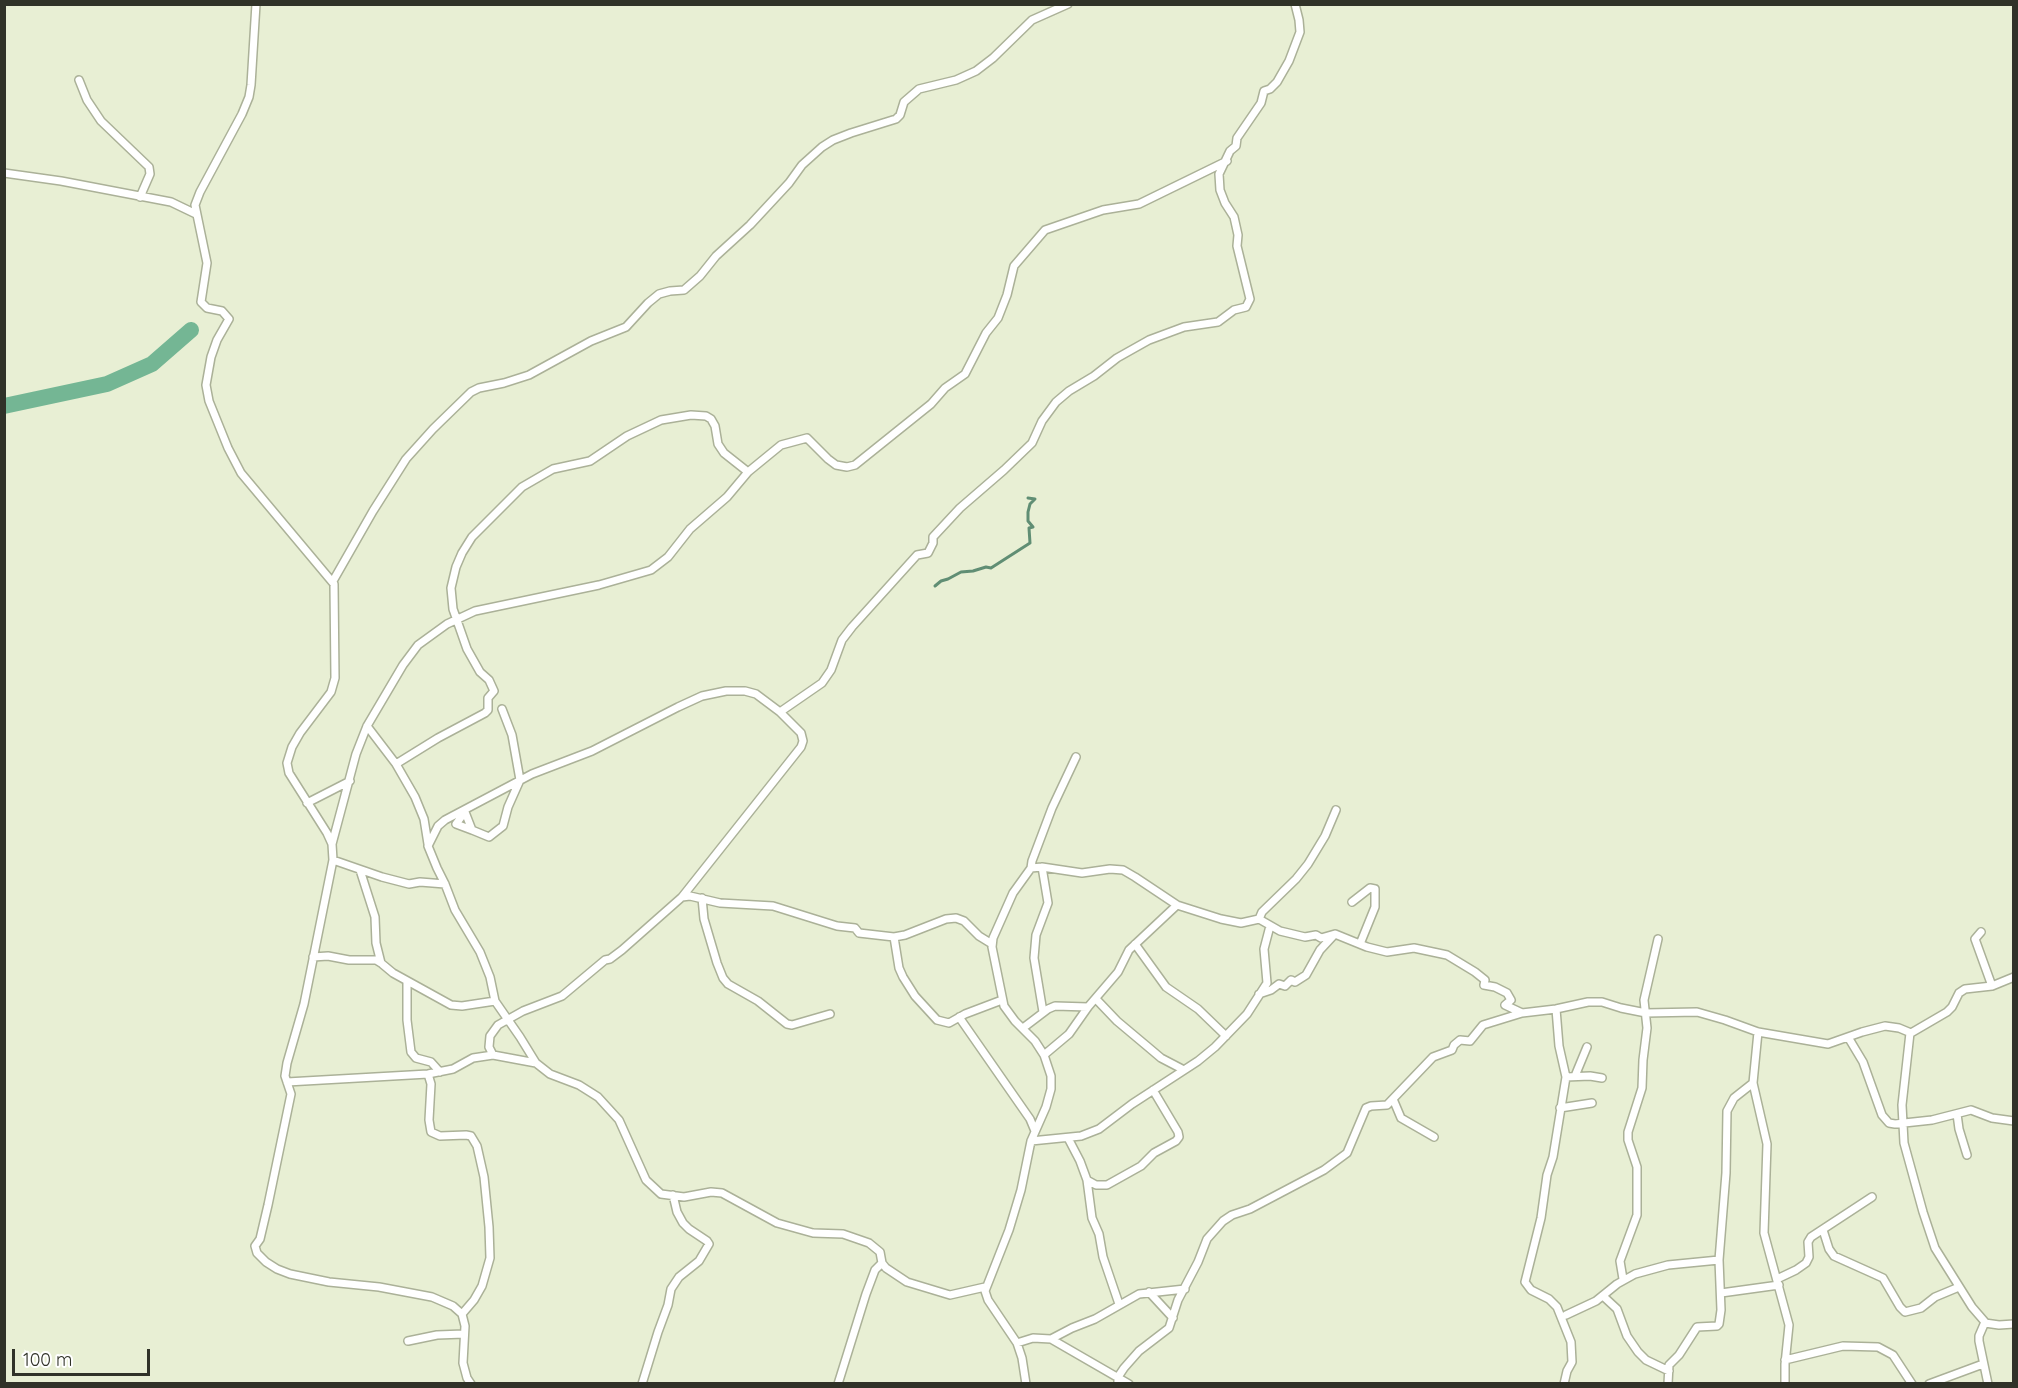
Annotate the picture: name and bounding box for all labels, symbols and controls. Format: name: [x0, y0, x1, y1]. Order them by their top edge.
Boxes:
scale bar: [15, 1337, 153, 1375]
text: 100 m: [23, 1348, 72, 1371]

